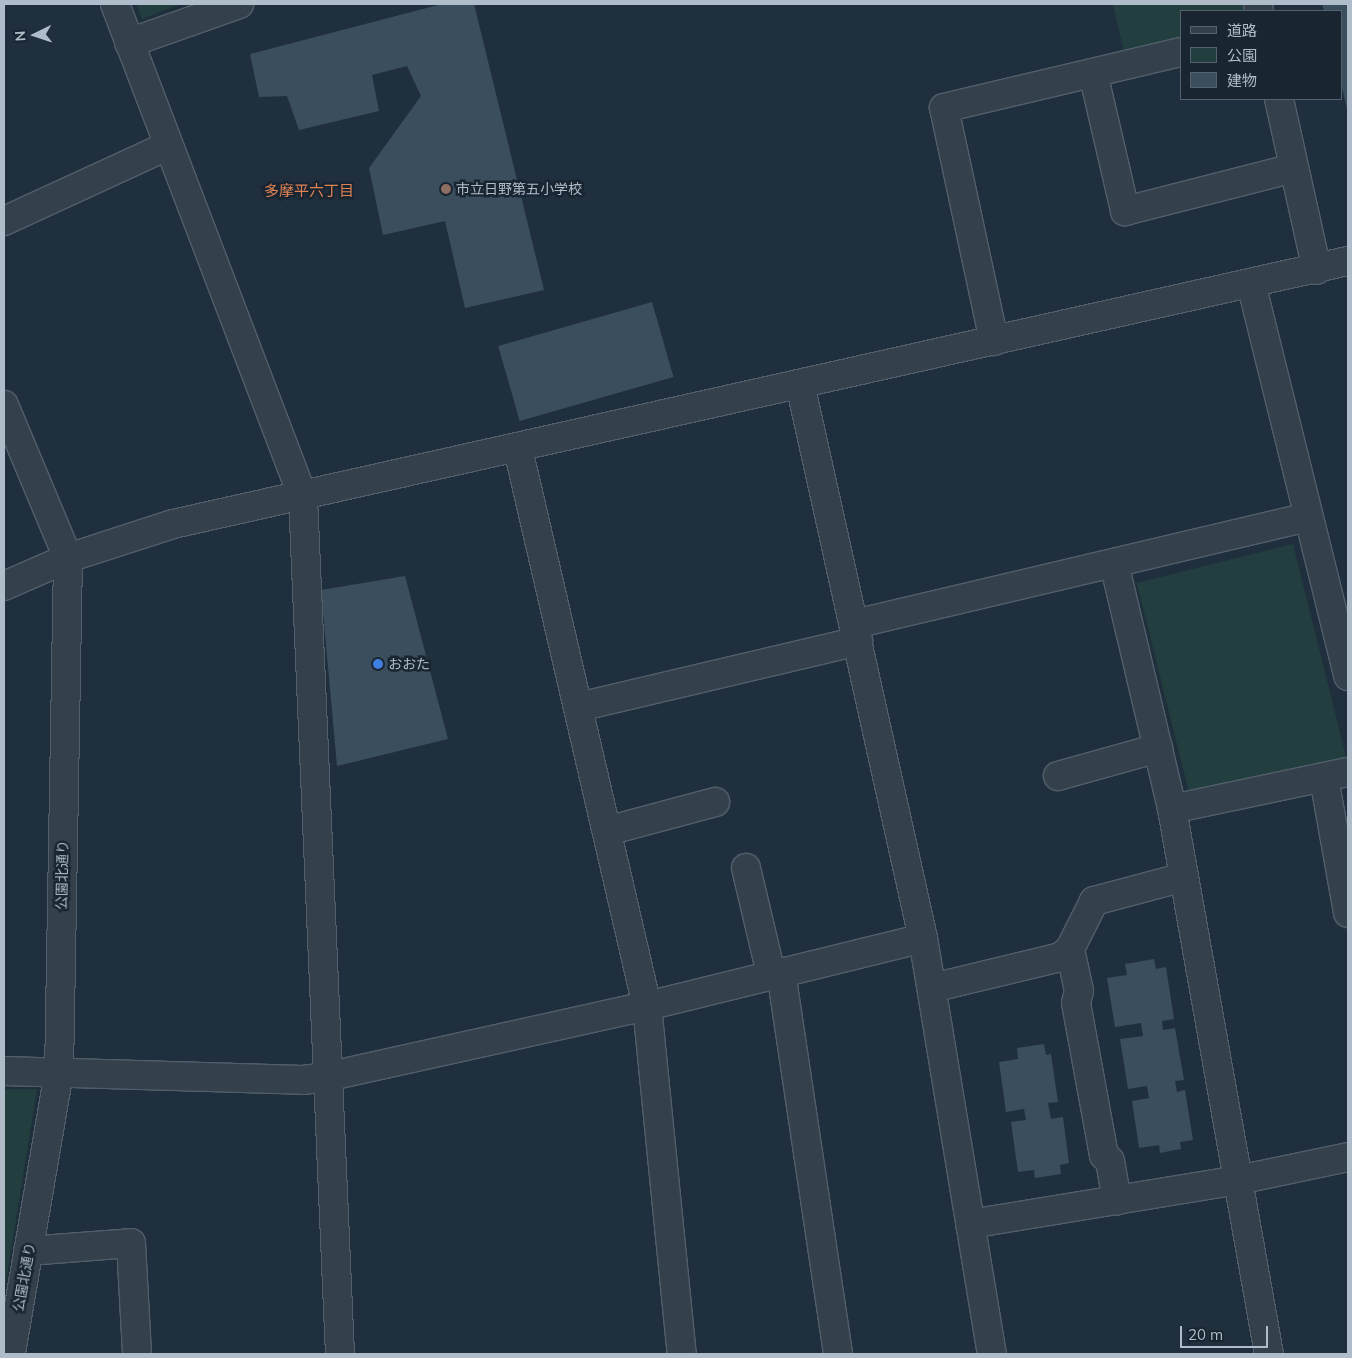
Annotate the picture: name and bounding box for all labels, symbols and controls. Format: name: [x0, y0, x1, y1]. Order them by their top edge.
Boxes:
north arrow: [10, 10, 60, 60]
legend: [1180, 10, 1342, 100]
text: 道路: [1227, 21, 1257, 40]
text: N: [11, 30, 29, 42]
text: 公園: [1227, 46, 1257, 65]
text: 建物: [1227, 71, 1257, 90]
place label: 市立日野第五小学校: [456, 181, 582, 197]
district label: 多摩平六丁目: [264, 182, 354, 200]
marker: 市立日野第五小学校: [440, 183, 452, 195]
place label: おおた: [388, 656, 430, 672]
marker: おおた: [372, 658, 384, 670]
street label: 公園北通り: [53, 840, 71, 910]
street label: 公園北通り: [10, 1241, 38, 1313]
scale bar: [1182, 1316, 1270, 1348]
text: 20 m: [1188, 1325, 1223, 1344]

